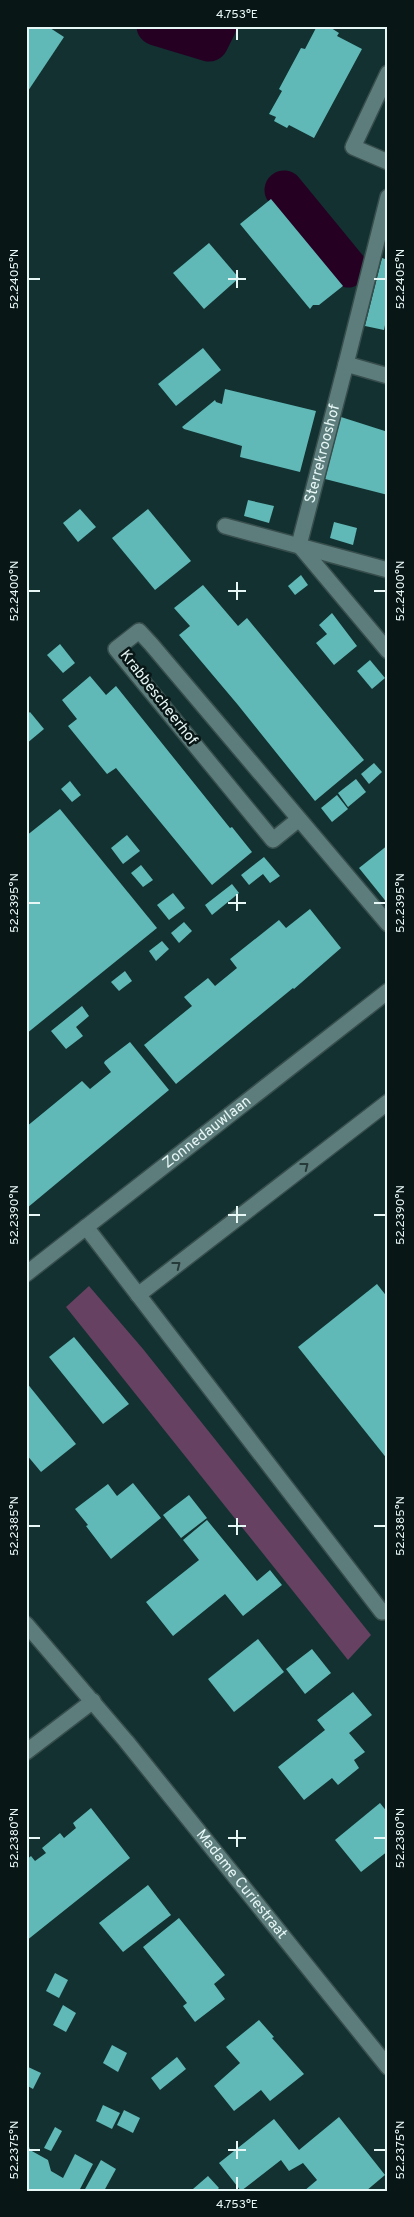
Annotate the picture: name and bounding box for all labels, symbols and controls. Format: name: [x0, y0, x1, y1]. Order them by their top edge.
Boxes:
text: 4.753°E: [216, 7, 258, 23]
text: 52.2405°N: [7, 249, 23, 309]
text: 52.2405°N: [393, 249, 409, 309]
street label: Sterrekrooshof: [301, 403, 345, 505]
text: 52.2400°N: [7, 561, 23, 621]
text: 52.2400°N: [393, 561, 409, 621]
street label: Krabbescheerhof: [115, 647, 201, 749]
text: 52.2395°N: [7, 873, 23, 933]
text: 52.2395°N: [393, 873, 409, 933]
street label: Zonnedauwlaan: [159, 1092, 255, 1173]
one-way arrow: [299, 1163, 308, 1171]
text: 52.2390°N: [7, 1185, 23, 1245]
text: 52.2390°N: [393, 1185, 409, 1245]
one-way arrow: [171, 1263, 180, 1271]
text: 52.2385°N: [7, 1496, 23, 1556]
text: 52.2385°N: [393, 1496, 409, 1556]
text: 52.2380°N: [7, 1808, 23, 1868]
text: 52.2380°N: [393, 1808, 409, 1868]
street label: Madame Curiestraat: [191, 1826, 291, 1943]
text: 52.2375°N: [7, 2120, 23, 2180]
text: 52.2375°N: [393, 2120, 409, 2180]
text: 4.753°E: [216, 2197, 258, 2213]

